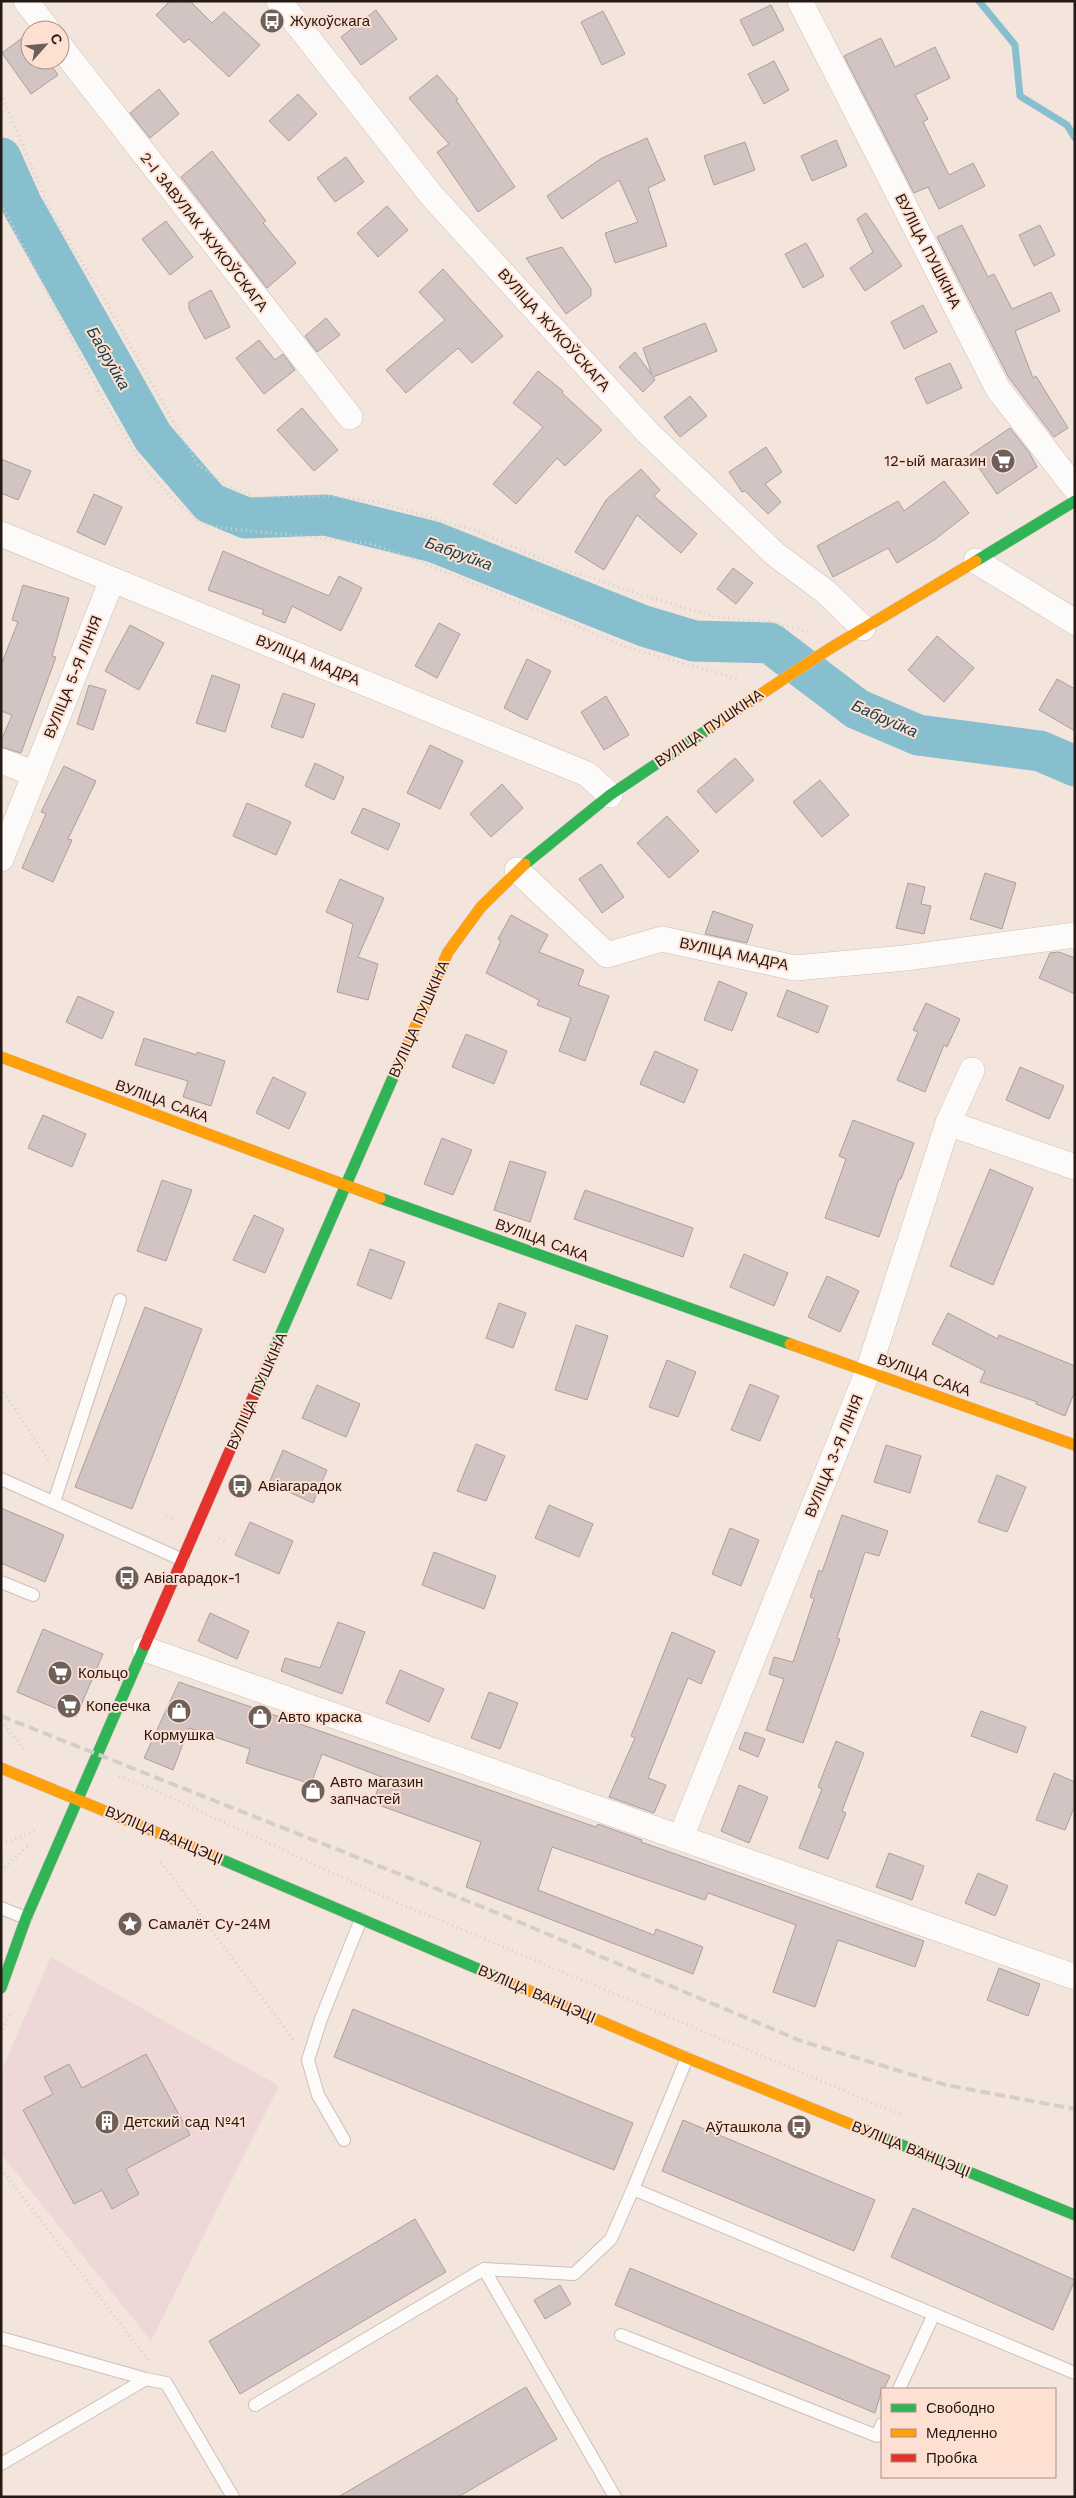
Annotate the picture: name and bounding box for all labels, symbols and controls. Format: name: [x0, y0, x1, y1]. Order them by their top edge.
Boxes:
bus stop icon: Жукоўскага: [259, 8, 285, 34]
place label: Жукоўскага: [290, 12, 371, 30]
north arrow: [20, 20, 70, 70]
text: С: [47, 31, 66, 47]
street label: 2-І ЗАВУЛАК ЖУКОЎСКАГА: [136, 149, 272, 315]
street label: ВУЛІЦА ПУШКІНА: [891, 191, 965, 311]
street label: ВУЛІЦА ЖУКОЎСКАГА: [494, 265, 614, 395]
water label: Бабруйка: [83, 323, 134, 393]
supermarket icon: 12-ый магазин: [990, 448, 1016, 474]
place label: 12-ый магазин: [884, 452, 986, 470]
water label: Бабруйка: [423, 533, 495, 574]
street label: ВУЛІЦА 5-Я ЛІНІЯ: [40, 613, 106, 741]
street label: ВУЛІЦА МАДРА: [253, 631, 363, 689]
street label: ВУЛІЦА ПУШКІНА: [651, 685, 767, 771]
water label: Бабруйка: [849, 696, 921, 741]
street label: ВУЛІЦА МАДРА: [678, 934, 790, 974]
street label: ВУЛІЦА ПУШКІНА: [385, 958, 453, 1080]
street label: ВУЛІЦА САКА: [113, 1076, 211, 1126]
street label: ВУЛІЦА САКА: [493, 1215, 591, 1265]
street label: ВУЛІЦА ПУШКІНА: [223, 1330, 291, 1452]
street label: ВУЛІЦА САКА: [875, 1350, 973, 1400]
street label: ВУЛІЦА 3-Я ЛІНІЯ: [801, 1392, 867, 1520]
bus stop icon: Авіагарадок: [227, 1473, 253, 1499]
place label: Авіагарадок: [258, 1477, 342, 1495]
bus stop icon: Авіагарадок-1: [114, 1565, 140, 1591]
place label: Авіагарадок-1: [144, 1569, 240, 1587]
supermarket icon: Кольцо: [47, 1660, 73, 1686]
place label: Кольцо: [78, 1664, 128, 1682]
supermarket icon: Копеечка: [56, 1693, 82, 1719]
place label: Копеечка: [86, 1697, 151, 1715]
shop icon: Кормушка: [166, 1698, 192, 1724]
shop icon: Авто краска: [247, 1704, 273, 1730]
place label: Авто краска: [278, 1708, 362, 1726]
place label: Кормушка: [144, 1726, 215, 1744]
place label: Авто магазин запчастей: [330, 1773, 423, 1808]
shop icon: Авто магазин запчастей: [300, 1778, 326, 1804]
street label: ВУЛІЦА ВАНЦЭЦІ: [102, 1802, 226, 1868]
place icon: Самалёт Су-24М: [117, 1911, 143, 1937]
place label: Самалёт Су-24М: [148, 1915, 270, 1933]
street label: ВУЛІЦА ВАНЦЭЦІ: [475, 1961, 599, 2027]
building icon: Детский сад №41: [94, 2109, 120, 2135]
place label: Детский сад №41: [124, 2113, 246, 2131]
bus stop icon: Аўташкола: [786, 2114, 812, 2140]
street label: ВУЛІЦА ВАНЦЭЦІ: [849, 2117, 973, 2181]
place label: Аўташкола: [706, 2118, 783, 2136]
legend: [881, 2388, 1056, 2478]
text: Свободно: [926, 2399, 995, 2417]
text: Медленно: [926, 2424, 997, 2442]
text: Пробка: [926, 2449, 978, 2467]

